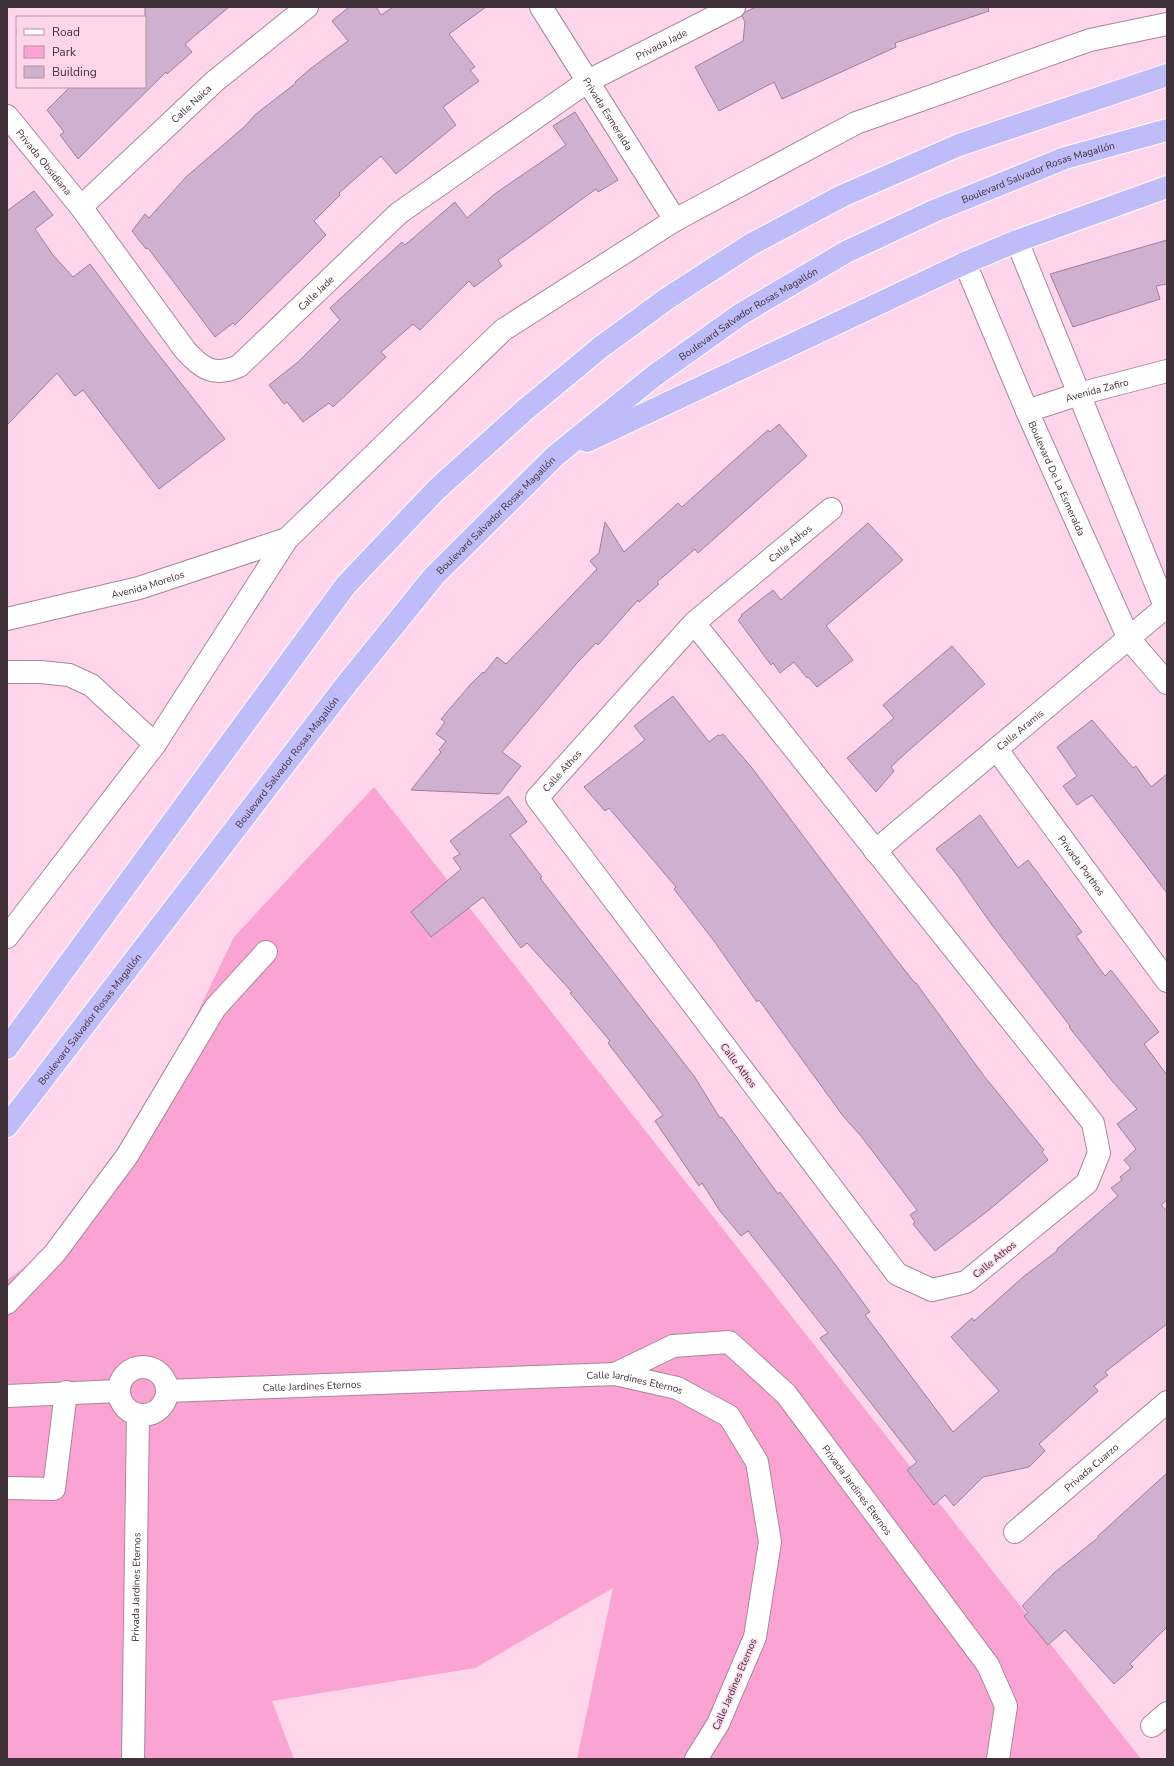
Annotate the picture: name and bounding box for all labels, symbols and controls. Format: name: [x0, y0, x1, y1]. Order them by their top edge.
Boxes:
legend: [16, 16, 146, 88]
text: Road: [52, 24, 80, 40]
street label: Privada Jade: [633, 26, 690, 64]
text: Park: [52, 44, 77, 60]
text: Building: [52, 64, 97, 80]
street label: Privada Esmeralda: [579, 75, 635, 153]
street label: Calle Naica: [168, 82, 215, 127]
street label: Privada Obsidiana: [12, 126, 75, 198]
street label: Boulevard Salvador Rosas Magallón: [959, 139, 1116, 207]
street label: Boulevard Salvador Rosas Magallón: [676, 264, 820, 364]
street label: Calle Jade: [295, 273, 337, 314]
street label: Avenida Zafiro: [1064, 375, 1131, 406]
street label: Boulevard De La Esmeralda: [1024, 419, 1088, 538]
street label: Boulevard Salvador Rosas Magallón: [434, 453, 559, 578]
street label: Calle Athos: [766, 522, 815, 566]
street label: Avenida Morelos: [110, 567, 186, 602]
street label: Boulevard Salvador Rosas Magallón: [232, 694, 342, 831]
street label: Calle Aramis: [994, 706, 1047, 754]
street label: Calle Athos: [540, 747, 585, 795]
street label: Privada Porthos: [1054, 833, 1108, 899]
street label: Boulevard Salvador Rosas Magallón: [35, 951, 145, 1088]
street label: Calle Athos: [717, 1040, 760, 1091]
street label: Calle Athos: [970, 1238, 1020, 1282]
street label: Calle Jardines Eternos: [586, 1368, 686, 1398]
street label: Calle Jardines Eternos: [262, 1378, 362, 1395]
street label: Privada Cuarzo: [1061, 1440, 1122, 1495]
street label: Privada Jardines Eternos: [818, 1442, 895, 1538]
street label: Privada Jardines Eternos: [129, 1532, 144, 1642]
street label: Calle Jardines Eternos: [709, 1636, 761, 1732]

